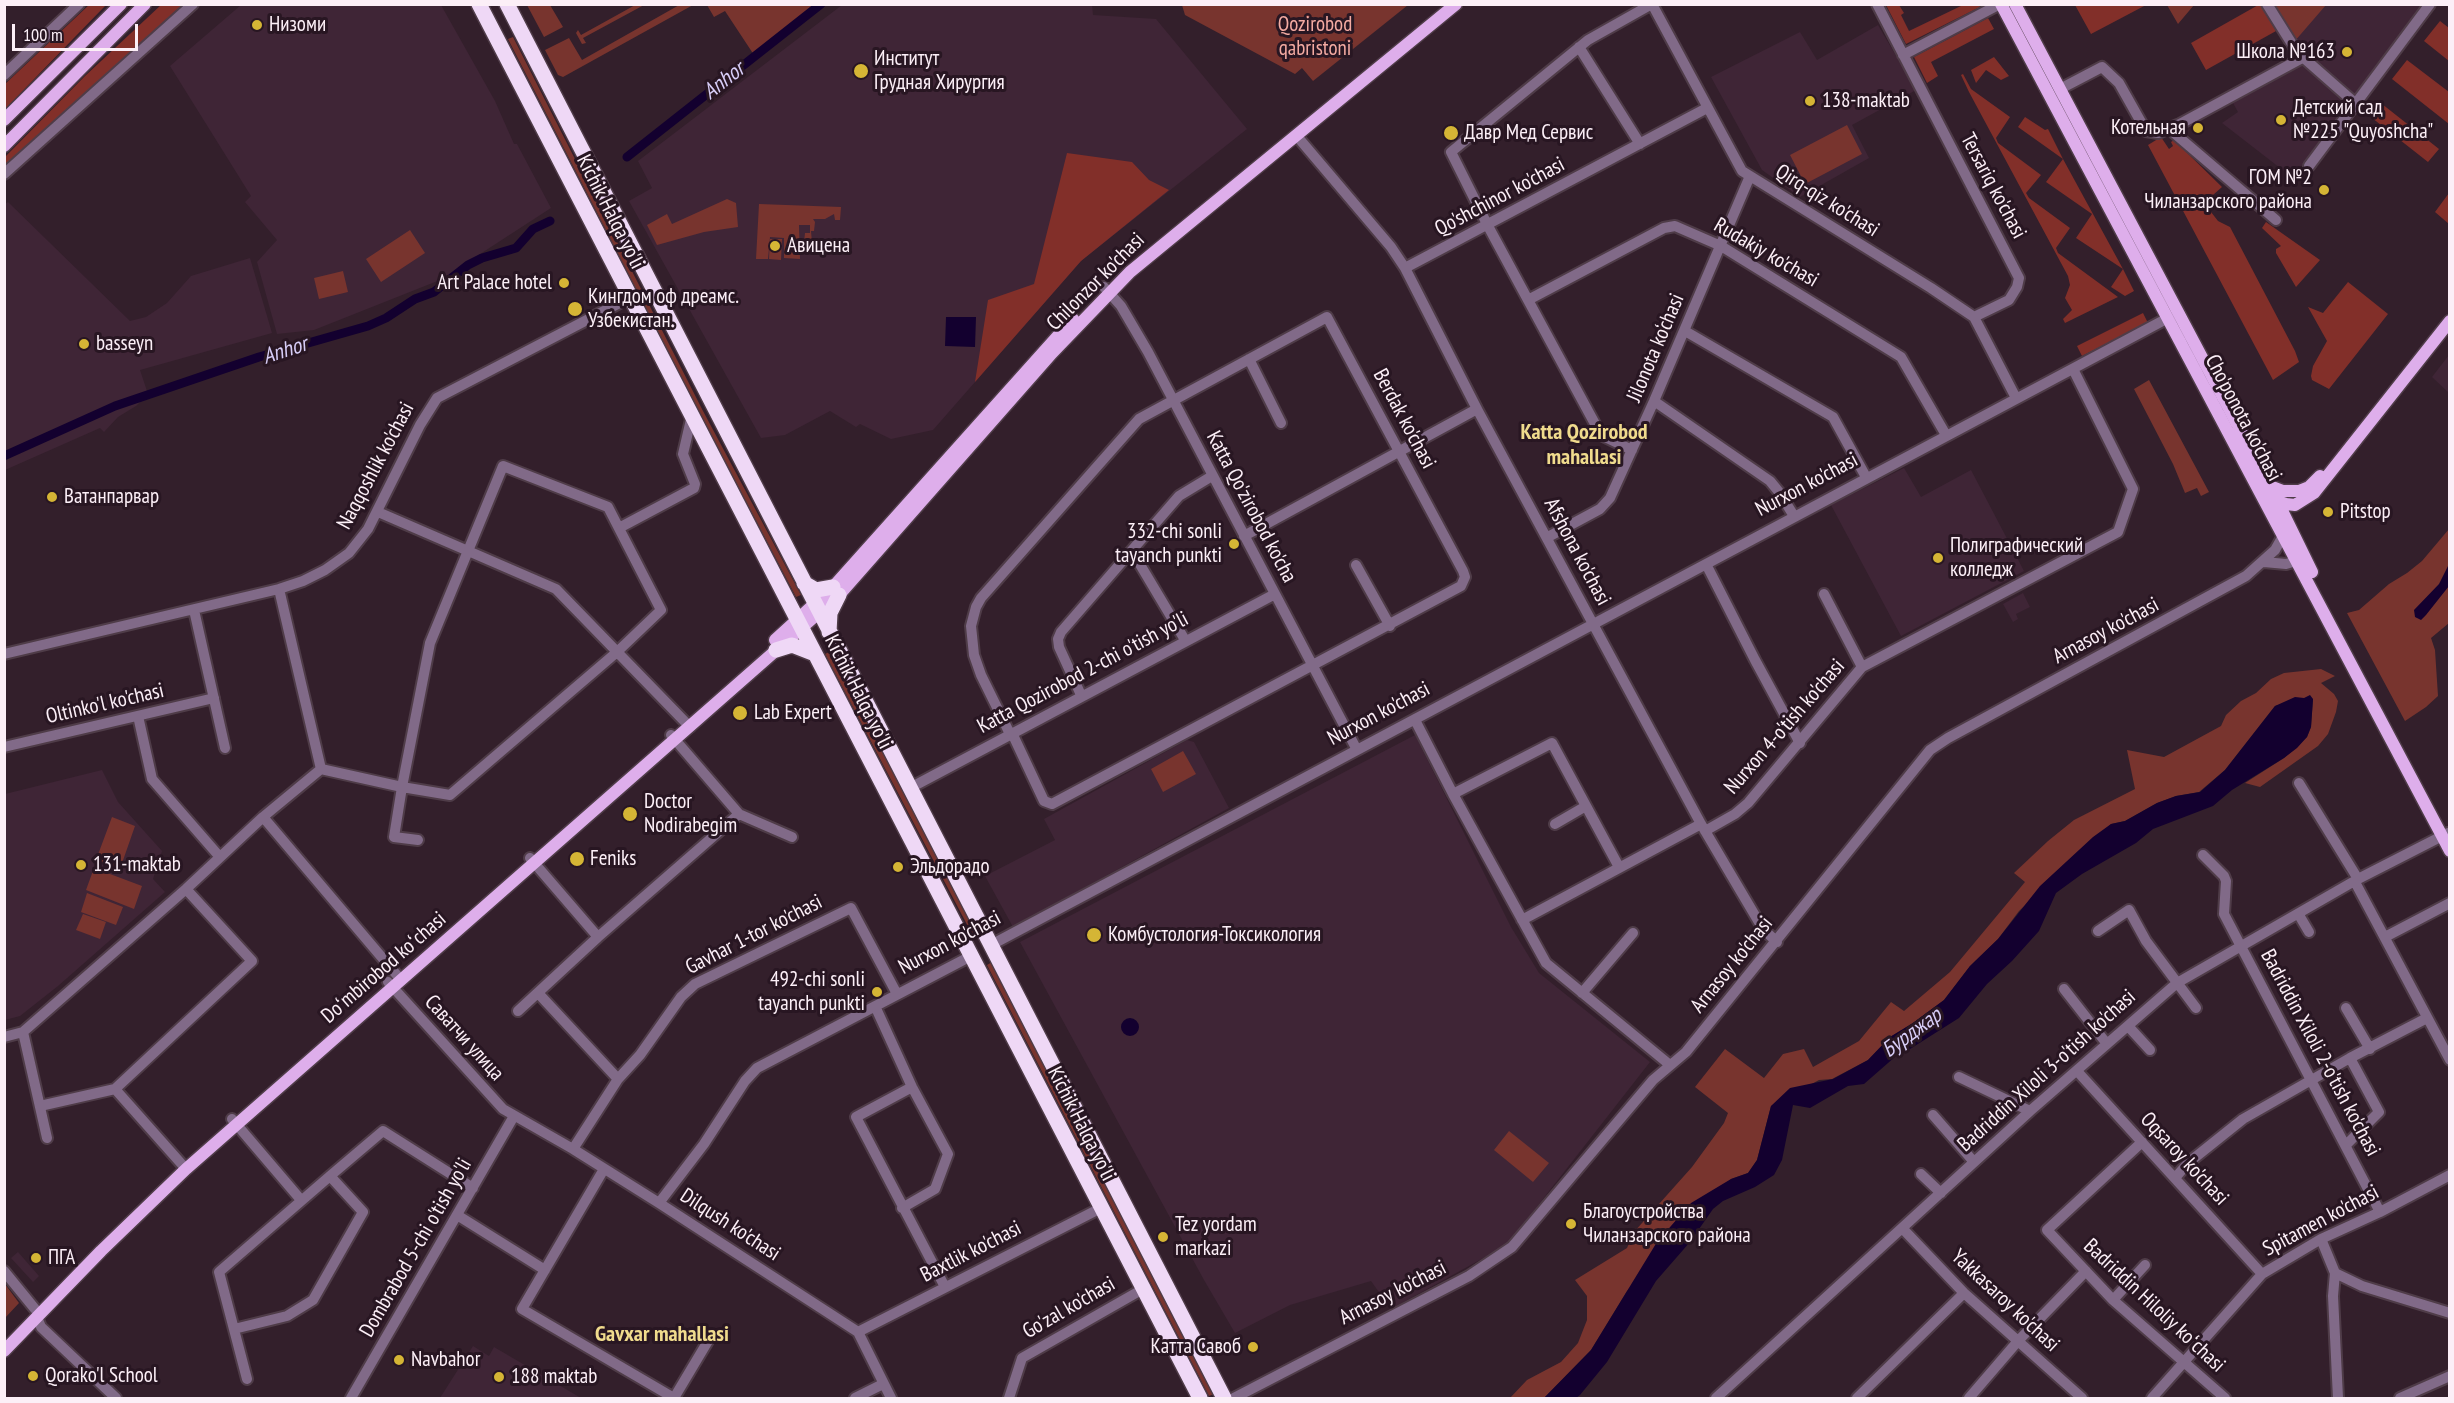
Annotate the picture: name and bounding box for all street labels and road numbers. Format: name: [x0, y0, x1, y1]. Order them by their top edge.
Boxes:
street label: Tersariq ko'chasi: [1955, 129, 2031, 243]
street label: Kichik Halqa yo'li: [571, 151, 649, 273]
street label: Qo'shchinor ko'chasi: [1431, 152, 1569, 242]
street label: Qirq-qiz ko'chasi: [1770, 159, 1884, 243]
street label: Rudakiy ko'chasi: [1709, 213, 1823, 293]
street label: Chilonzor ko'chasi: [1042, 228, 1150, 336]
street label: Jilonota ko‘chasi: [1622, 290, 1690, 406]
street label: Cho'ponota ko'chasi: [2199, 350, 2287, 486]
street label: Berdak ko'chasi: [1367, 365, 1441, 473]
street label: Naqqoshlik ko'chasi: [332, 398, 420, 534]
street label: Katta Qo'zirobod ko'cha: [1200, 427, 1302, 587]
street label: Nurxon ko'chasi: [1752, 448, 1862, 522]
street label: Afshona ko'chasi: [1538, 494, 1616, 610]
street label: Arnasoy ko'chasi: [2049, 593, 2163, 669]
street label: Katta Qozirobod 2-chi o'tish yo'li: [973, 607, 1193, 739]
street label: Kichik Halqa yo'li: [819, 631, 897, 753]
street label: Nurxon 4-o'tish ko'chasi: [1720, 654, 1850, 800]
street label: Nurxon ko'chasi: [1324, 677, 1434, 751]
street label: Oltinko'l ko'chasi: [44, 678, 166, 730]
street label: Gavhar 1-tor ko'chasi: [681, 890, 827, 980]
street label: Nurxon ko'chasi: [895, 906, 1005, 980]
street label: Doʻmbirobod koʻchasi: [316, 907, 452, 1029]
street label: Arnasoy ko'chasi: [1686, 912, 1778, 1018]
street label: Badriddin Xiloli 2-o'tish ko'chasi: [2255, 945, 2385, 1161]
street label: Badriddin Xiloli 3-o'tish ko'chasi: [1953, 985, 2141, 1157]
street label: Саватчи улица: [419, 990, 509, 1086]
street label: Kichik Halqa yo'li: [1042, 1063, 1120, 1185]
street label: Oqsaroy ko'chasi: [2135, 1107, 2233, 1211]
street label: Dombrabod 5-chi o'tish yo'li: [355, 1154, 477, 1342]
street label: Spitamen ko'chasi: [2259, 1180, 2383, 1262]
street label: Dilqush ko'chasi: [675, 1183, 785, 1267]
street label: Baxtlik ko'chasi: [916, 1216, 1026, 1288]
street label: Badriddin Hiloliy koʻchasi: [2078, 1234, 2230, 1378]
street label: Yakkasaroy ko'chasi: [1946, 1244, 2064, 1358]
street label: Arnasoy ko'chasi: [1335, 1255, 1451, 1331]
street label: Go'zal ko'chasi: [1018, 1271, 1120, 1345]

